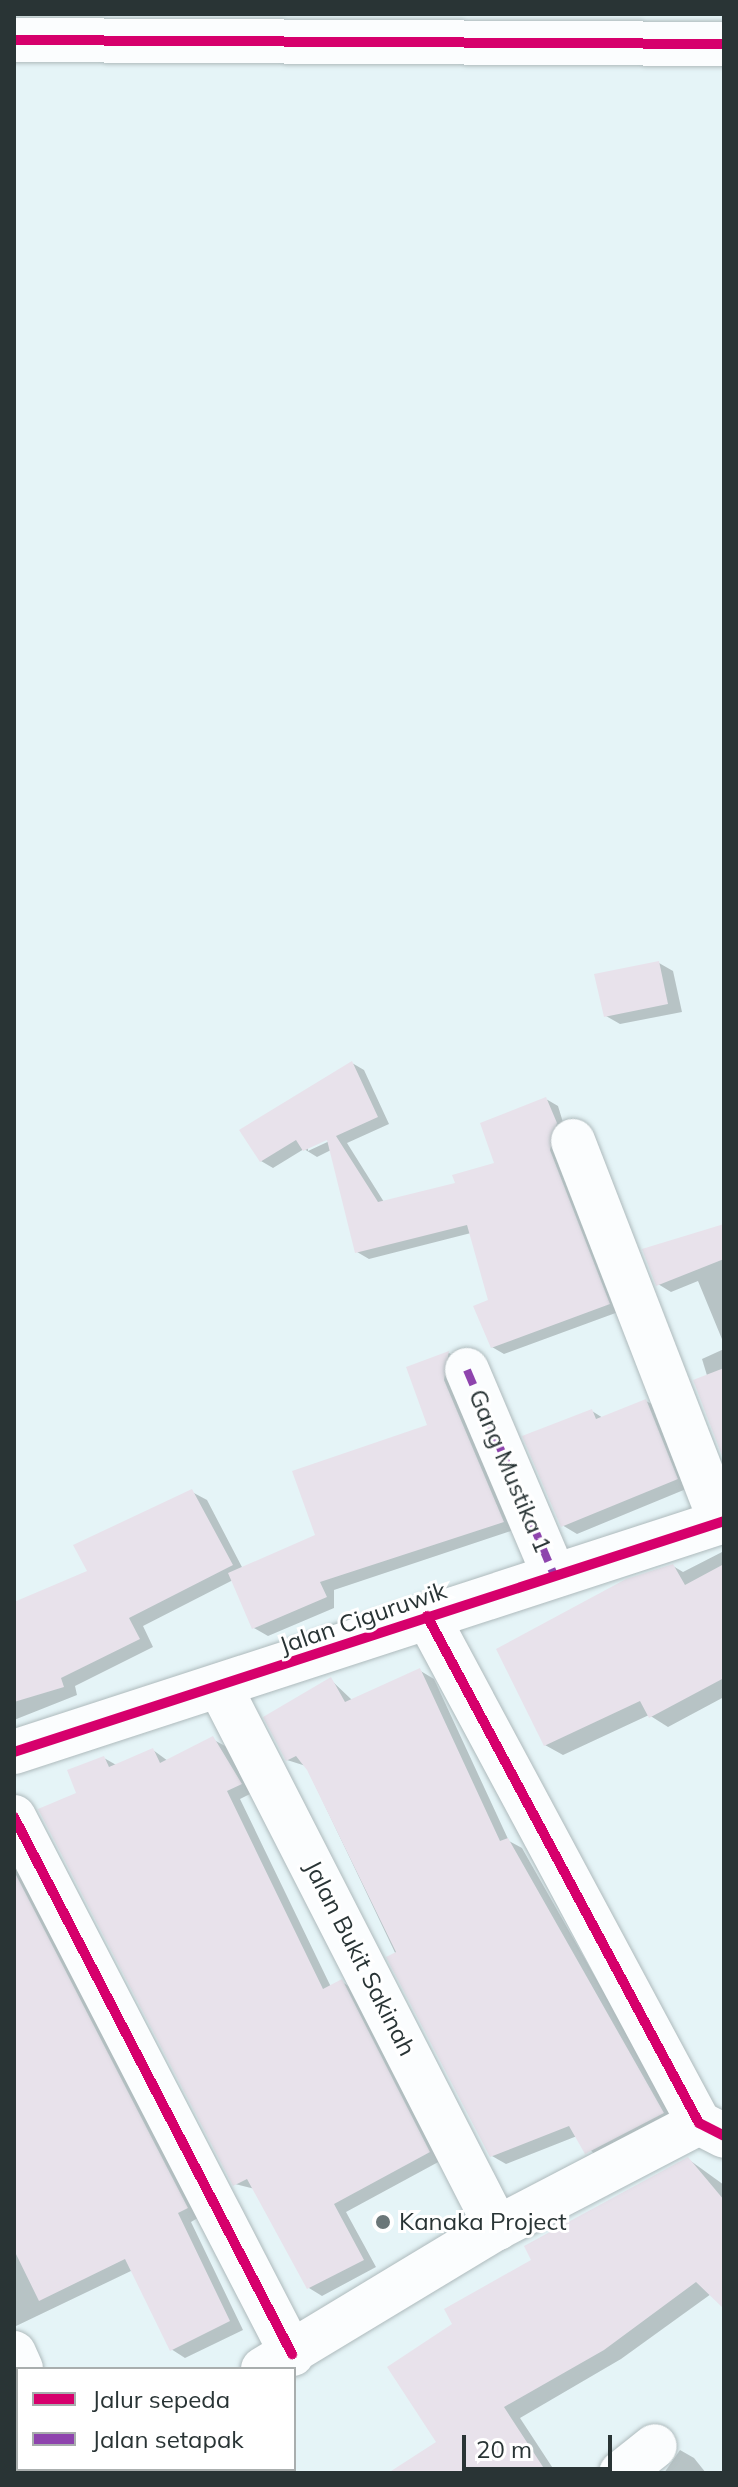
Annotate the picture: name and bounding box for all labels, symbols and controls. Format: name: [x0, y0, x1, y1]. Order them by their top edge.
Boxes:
street label: Gang Mustika 1: [463, 1385, 557, 1557]
street label: Jalan Ciguruwik: [276, 1576, 450, 1660]
street label: Jalan Bukit Sakinah: [298, 1855, 422, 2061]
place label: Kanaka Project: [399, 2208, 567, 2236]
marker: Kanaka Project: [374, 2213, 392, 2231]
legend: [16, 2367, 296, 2471]
text: Jalur sepeda: [92, 2384, 230, 2414]
scale bar: [466, 2419, 616, 2469]
text: Jalan setapak: [92, 2424, 244, 2454]
text: 20 m: [476, 2434, 532, 2464]

